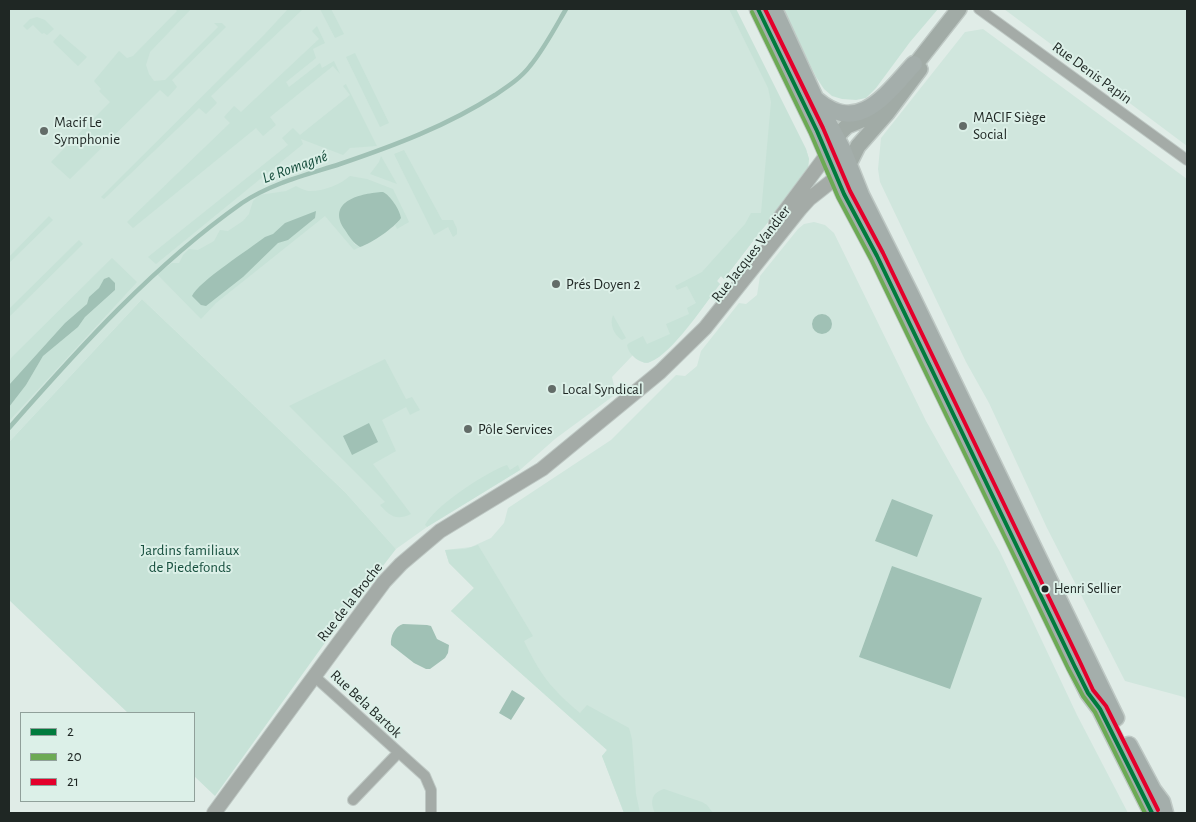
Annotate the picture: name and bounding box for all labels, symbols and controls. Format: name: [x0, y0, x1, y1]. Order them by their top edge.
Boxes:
street label: Rue Denis Papin: [1049, 38, 1135, 108]
place label: MACIF Siège Social: [973, 108, 1046, 143]
place label: Macif Le Symphonie: [54, 113, 120, 148]
marker: MACIF Siège Social: [957, 120, 969, 132]
marker: Macif Le Symphonie: [38, 125, 50, 137]
water label: Le Romagné: [260, 146, 330, 188]
street label: Rue Jacques Vandier: [708, 202, 794, 306]
place label: Prés Doyen 2: [566, 275, 640, 293]
marker: Prés Doyen 2: [550, 278, 562, 290]
place label: Local Syndical: [562, 380, 643, 398]
marker: Local Syndical: [546, 383, 558, 395]
place label: Pôle Services: [478, 420, 553, 438]
marker: Pôle Services: [462, 423, 474, 435]
park label: Jardins familiaux de Piedefonds: [141, 541, 239, 576]
street label: Rue de la Broche: [313, 559, 387, 645]
place label: Henri Sellier: [1054, 581, 1121, 597]
marker: Henri Sellier: [1040, 584, 1050, 594]
street label: Rue Bela Bartok: [326, 666, 406, 742]
legend: [20, 712, 195, 802]
text: 2: [67, 724, 74, 739]
text: 20: [67, 749, 82, 764]
text: 21: [67, 774, 79, 789]

